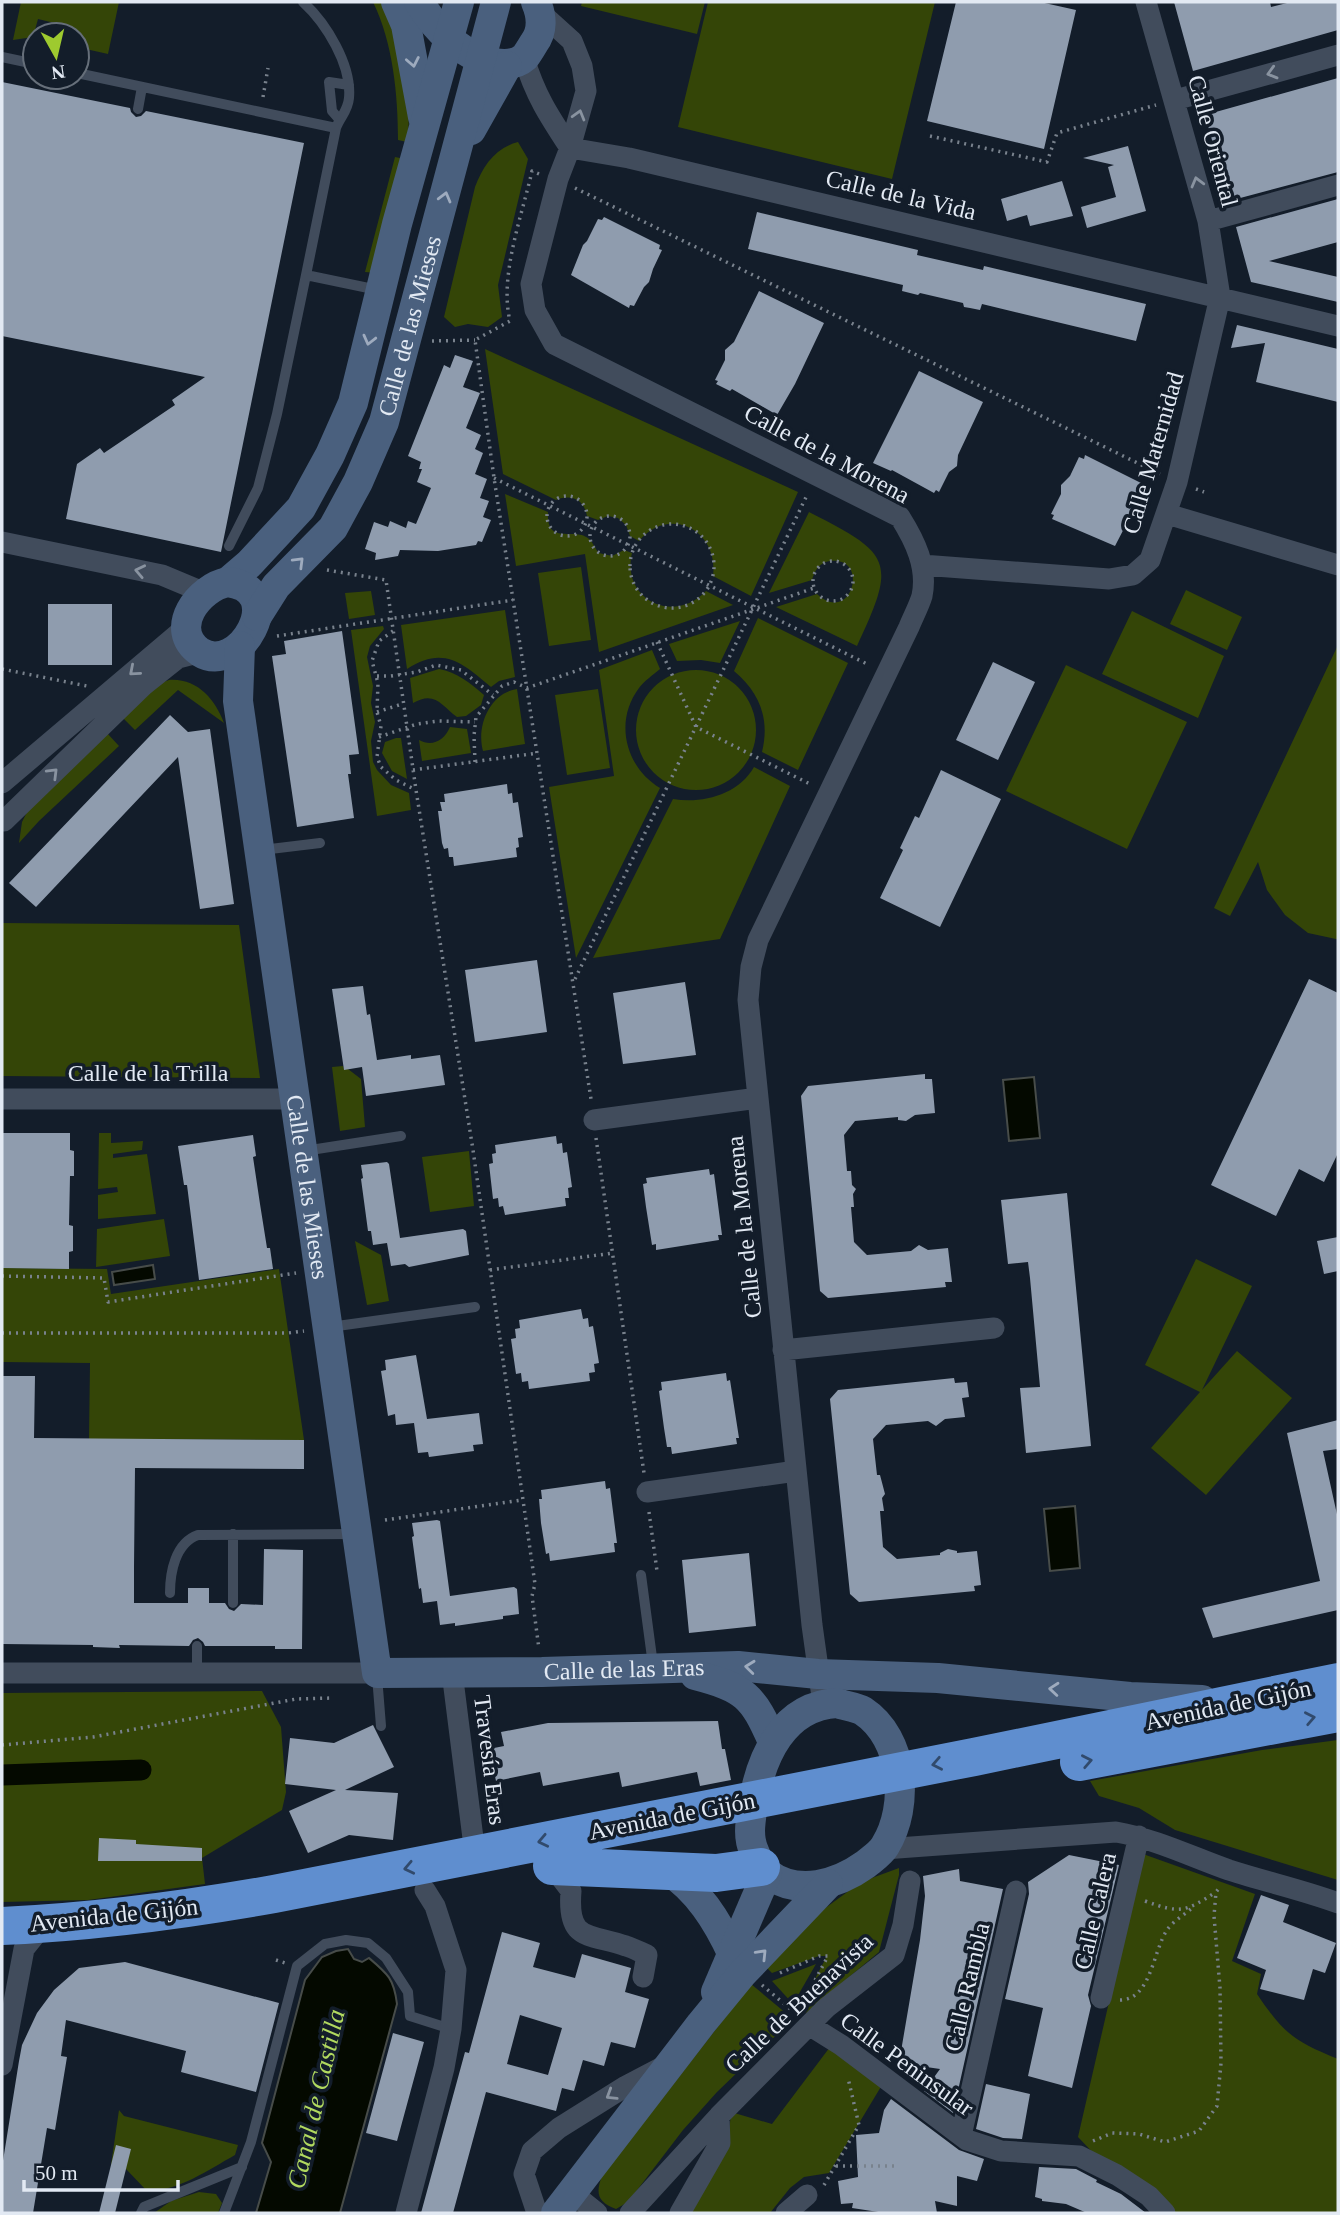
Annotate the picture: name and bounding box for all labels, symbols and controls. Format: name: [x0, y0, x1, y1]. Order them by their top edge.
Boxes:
north arrow: [21, 21, 91, 91]
one-way arrow: [405, 56, 420, 68]
text: N: [50, 61, 67, 84]
one-way arrow: [1267, 65, 1279, 79]
street label: Calle Oriental: [1183, 72, 1243, 210]
one-way arrow: [571, 109, 585, 121]
street label: Calle de la Vida: [823, 165, 979, 225]
one-way arrow: [1191, 176, 1205, 188]
one-way arrow: [436, 191, 451, 203]
street label: Calle de las Mieses: [373, 233, 446, 419]
one-way arrow: [363, 334, 377, 346]
street label: Calle Maternidad: [1117, 369, 1189, 537]
street label: Calle de la Morena: [740, 400, 914, 509]
one-way arrow: [291, 558, 304, 571]
one-way arrow: [134, 564, 146, 579]
one-way arrow: [129, 663, 142, 675]
one-way arrow: [44, 769, 57, 782]
street label: Calle de la Trilla: [68, 1060, 229, 1086]
street label: Calle de las Mieses: [281, 1093, 334, 1281]
street label: Calle de la Morena: [721, 1134, 767, 1319]
street label: Calle de las Eras: [543, 1654, 705, 1685]
one-way arrow: [744, 1660, 755, 1675]
street label: Avenida de Gijón: [1143, 1675, 1313, 1735]
one-way arrow: [1048, 1682, 1060, 1697]
street label: Travesía Eras: [469, 1694, 511, 1826]
one-way arrow: [1304, 1712, 1316, 1727]
one-way arrow: [1081, 1754, 1093, 1769]
one-way arrow: [931, 1755, 943, 1770]
street label: Avenida de Gijón: [587, 1787, 757, 1845]
one-way arrow: [537, 1832, 549, 1847]
street label: Calle Calera: [1069, 1850, 1121, 1972]
one-way arrow: [403, 1859, 415, 1874]
street label: Avenida de Gijón: [29, 1893, 199, 1937]
street label: Calle Rambla: [940, 1920, 995, 2054]
street label: Calle de Buenavista: [720, 1928, 878, 2078]
one-way arrow: [753, 1949, 766, 1962]
water label: Canal de Castilla: [281, 2006, 351, 2192]
street label: Calle Peninsular: [835, 2007, 979, 2121]
one-way arrow: [606, 2087, 619, 2100]
scale bar: [24, 2148, 178, 2192]
text: 50 m: [35, 2161, 78, 2185]

